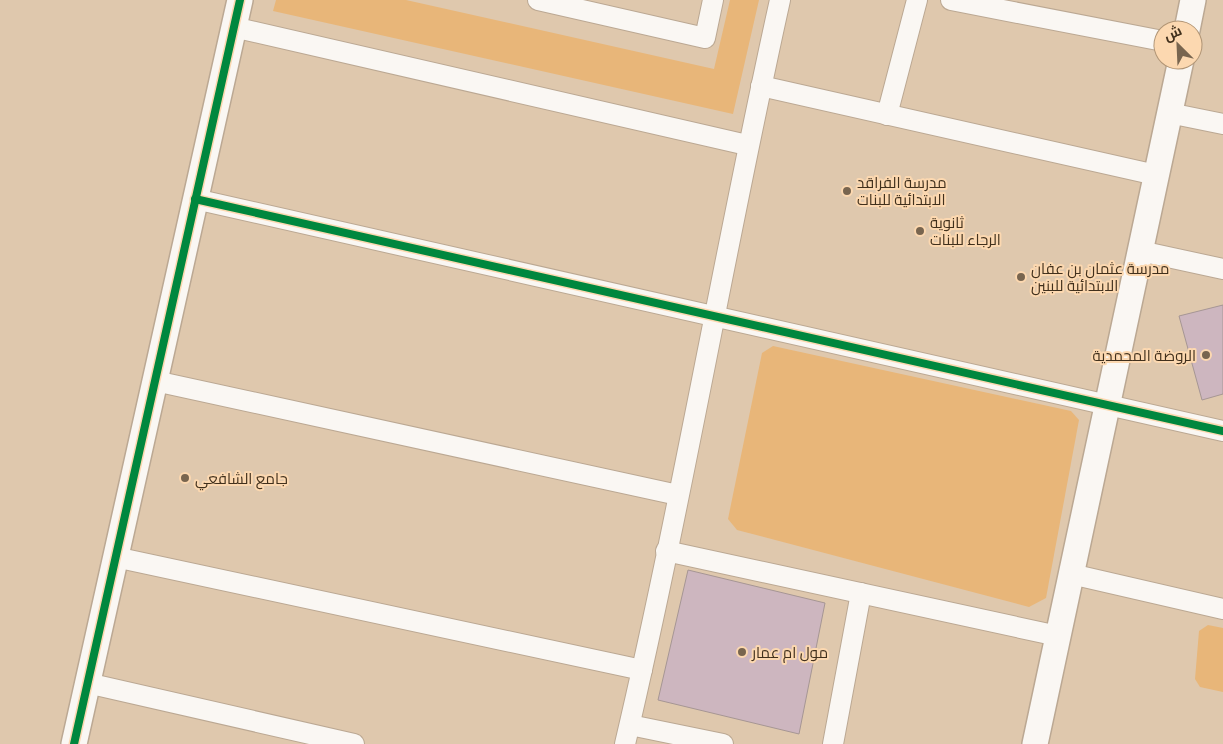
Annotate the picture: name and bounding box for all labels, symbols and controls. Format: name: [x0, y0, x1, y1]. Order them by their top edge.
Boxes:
north arrow: [1153, 20, 1203, 70]
text: ش: [1161, 21, 1185, 45]
place label: مدرسة الفراقد الابتدائية للبنات: [857, 173, 947, 209]
marker: مدرسة الفراقد الابتدائية للبنات: [841, 185, 853, 197]
place label: ثانوية الرجاء للبنات: [930, 213, 1001, 249]
marker: ثانوية الرجاء للبنات: [914, 225, 926, 237]
place label: مدرسة عثمان بن عفان الابتدائية للبنين: [1031, 259, 1169, 296]
marker: مدرسة عثمان بن عفان الابتدائية للبنين: [1015, 271, 1027, 283]
place label: الروضة المحمدية: [1093, 346, 1196, 365]
marker: الروضة المحمدية: [1200, 349, 1212, 361]
place label: جامع الشافعي: [195, 469, 288, 491]
marker: جامع الشافعي: [179, 472, 191, 484]
place label: مول ام عمار: [751, 643, 828, 663]
marker: مول ام عمار: [736, 646, 748, 658]

